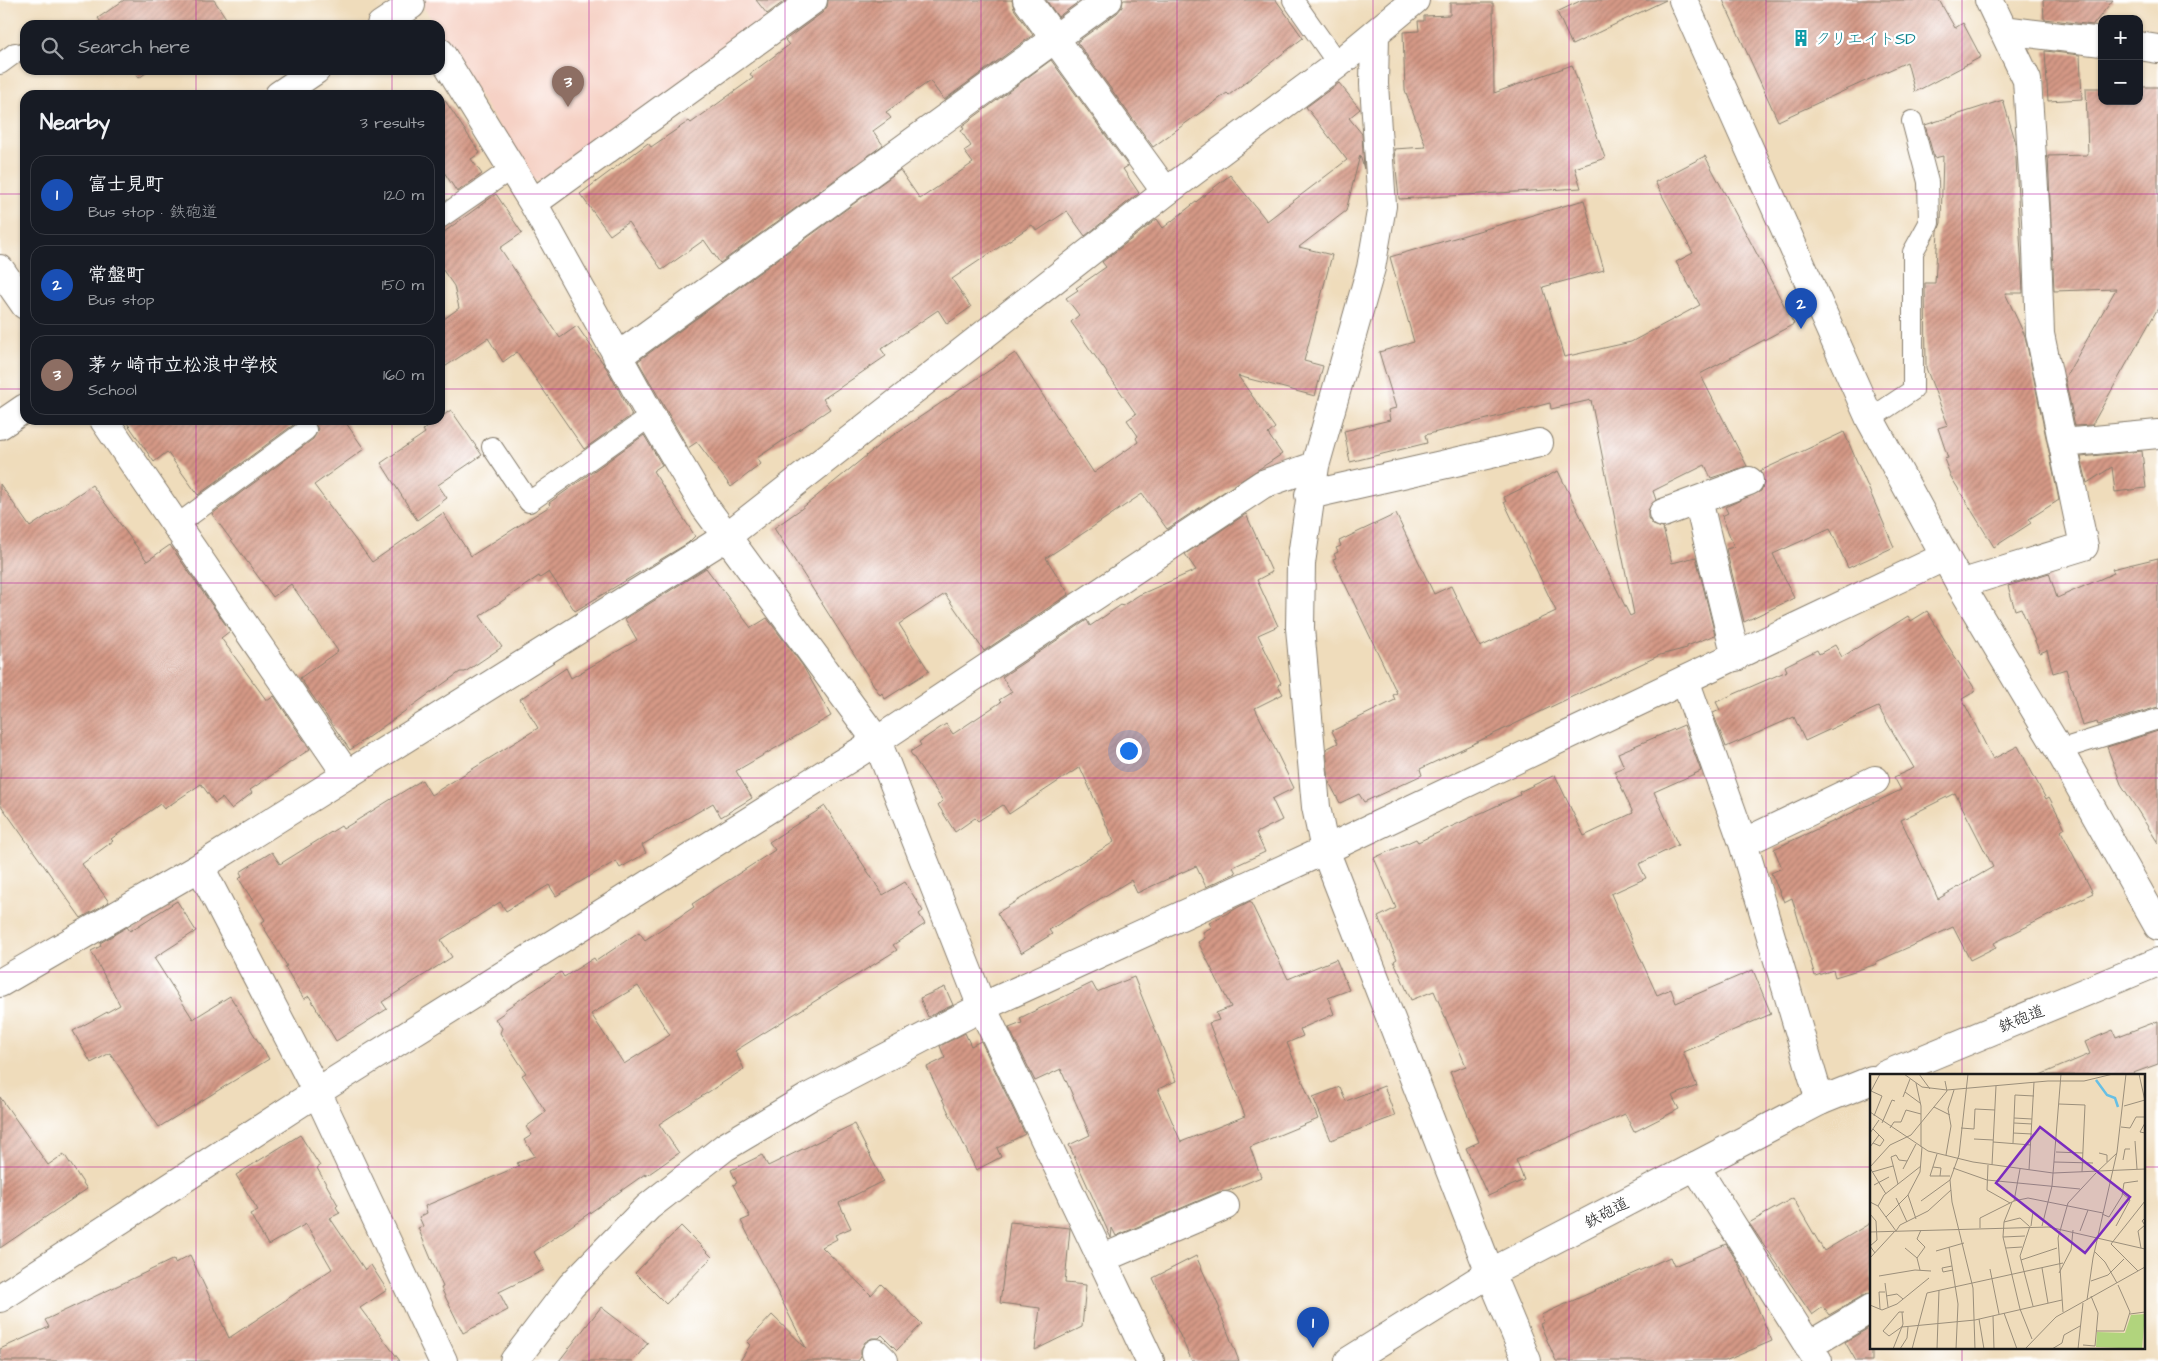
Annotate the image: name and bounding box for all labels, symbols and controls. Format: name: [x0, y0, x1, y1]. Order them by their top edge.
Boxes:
map controls: [2098, 15, 2143, 105]
button: +: [2098, 15, 2143, 60]
search box: [20, 20, 445, 75]
building icon: クリエイトSD: [1791, 28, 1811, 48]
place label: クリエイトSD: [1815, 28, 1916, 50]
icon: search: [38, 34, 66, 62]
text: Search here: [78, 34, 190, 61]
button: −: [2098, 60, 2143, 105]
pin: 3: [552, 66, 584, 107]
text: Nearby: [40, 108, 110, 137]
text: 3 results: [360, 112, 425, 134]
text: 富士見町: [88, 171, 164, 198]
text: 1: [56, 184, 58, 206]
text: 120 m: [384, 184, 424, 206]
text: Bus stop · 鉄砲道: [88, 201, 217, 223]
text: 常盤町: [88, 262, 145, 289]
text: 2: [52, 274, 62, 296]
text: 150 m: [382, 274, 424, 296]
pin: 2: [1785, 288, 1817, 329]
text: Bus stop: [88, 289, 154, 311]
text: 茅ヶ崎市立松浪中学校: [88, 352, 278, 379]
text: 3: [53, 364, 61, 386]
text: 160 m: [383, 364, 424, 386]
text: School: [88, 379, 137, 401]
your location: [1116, 738, 1142, 764]
street label: 鉄砲道: [1995, 1000, 2048, 1038]
inset map: [1870, 1074, 2146, 1348]
street label: 鉄砲道: [1580, 1192, 1633, 1234]
pin: 1: [1297, 1307, 1329, 1348]

